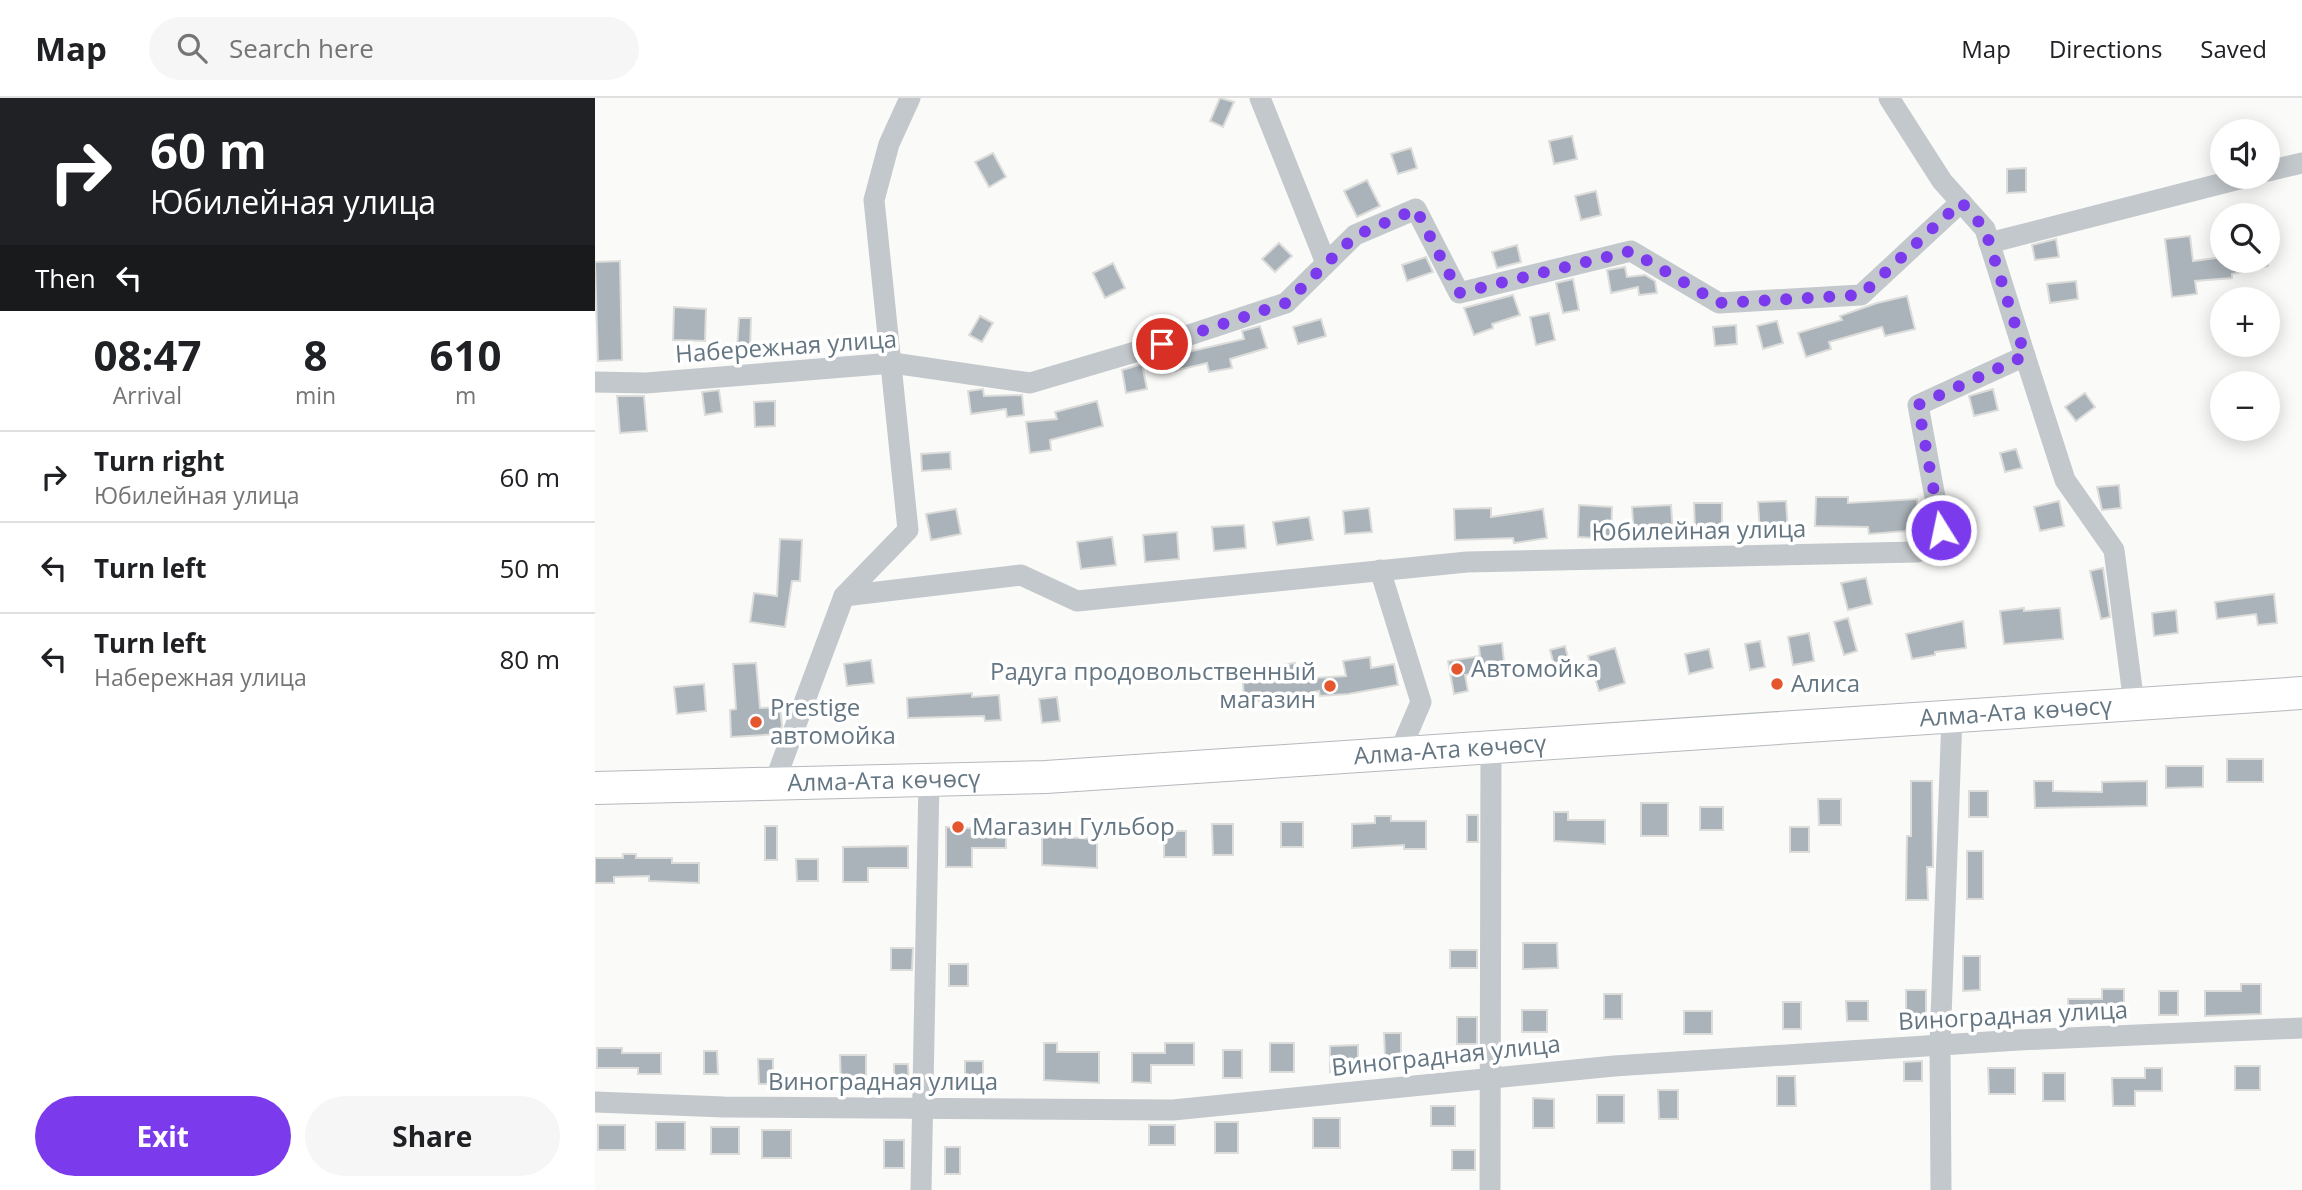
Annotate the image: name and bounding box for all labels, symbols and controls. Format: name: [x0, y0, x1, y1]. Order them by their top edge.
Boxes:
search box: [149, 17, 639, 80]
text: Map: [35, 26, 107, 71]
icon: search: [173, 29, 211, 67]
text: Search here: [229, 30, 374, 66]
text: Map: [1961, 32, 2011, 65]
text: Directions: [2049, 32, 2162, 65]
text: Saved: [2200, 32, 2267, 65]
text: 60 m: [150, 117, 267, 183]
map controls: [2210, 119, 2280, 441]
button: sound: [2210, 119, 2280, 189]
icon: right: [35, 126, 126, 217]
text: Юбилейная улица: [150, 180, 436, 223]
button: search: [2210, 203, 2280, 273]
icon: left: [110, 259, 148, 297]
text: Then: [35, 260, 96, 296]
button: +: [2210, 287, 2280, 357]
pin: [1132, 314, 1192, 374]
street label: Набережная улица: [674, 321, 898, 370]
icon: arrive: [1143, 325, 1181, 363]
text: 08:47: [93, 326, 201, 383]
text: 8: [303, 326, 328, 383]
text: 610: [430, 326, 502, 383]
button: −: [2210, 371, 2280, 441]
text: Arrival: [113, 379, 182, 411]
text: min: [295, 379, 336, 411]
text: m: [455, 379, 476, 411]
text: Turn right: [94, 443, 225, 479]
icon: right: [35, 458, 73, 496]
text: 60 m: [499, 459, 560, 495]
text: Юбилейная улица: [94, 479, 300, 511]
position arrow: [1904, 493, 1978, 567]
street label: Юбилейная улица: [1591, 511, 1807, 548]
icon: left: [35, 549, 73, 587]
text: Turn left: [94, 550, 206, 586]
text: 50 m: [499, 550, 560, 586]
text: Turn left: [94, 625, 206, 661]
icon: left: [35, 640, 73, 678]
text: 80 m: [499, 641, 560, 677]
place label: Автомойка: [1471, 651, 1599, 684]
place label: Радуга продовольственный магазин: [990, 654, 1316, 715]
text: Набережная улица: [94, 661, 307, 693]
marker: Автомойка: [1449, 661, 1465, 677]
place label: Алиса: [1791, 666, 1860, 699]
marker: Алиса: [1769, 676, 1785, 692]
marker: Радуга продовольственный магазин: [1322, 678, 1338, 694]
street label: Алма-Ата көчөсү: [1918, 688, 2113, 734]
place label: Prestige автомойка: [770, 690, 896, 751]
marker: Prestige автомойка: [748, 714, 764, 730]
street label: Алма-Ата көчөсү: [1352, 726, 1547, 771]
street label: Алма-Ата көчөсү: [787, 761, 981, 798]
place label: Магазин Гульбор: [972, 809, 1175, 842]
marker: Магазин Гульбор: [950, 819, 966, 835]
street label: Виноградная улица: [1897, 992, 2129, 1037]
street label: Виноградная улица: [1330, 1026, 1562, 1083]
street label: Виноградная улица: [768, 1064, 998, 1097]
button: Exit: [35, 1096, 291, 1176]
button: Share: [305, 1096, 560, 1176]

